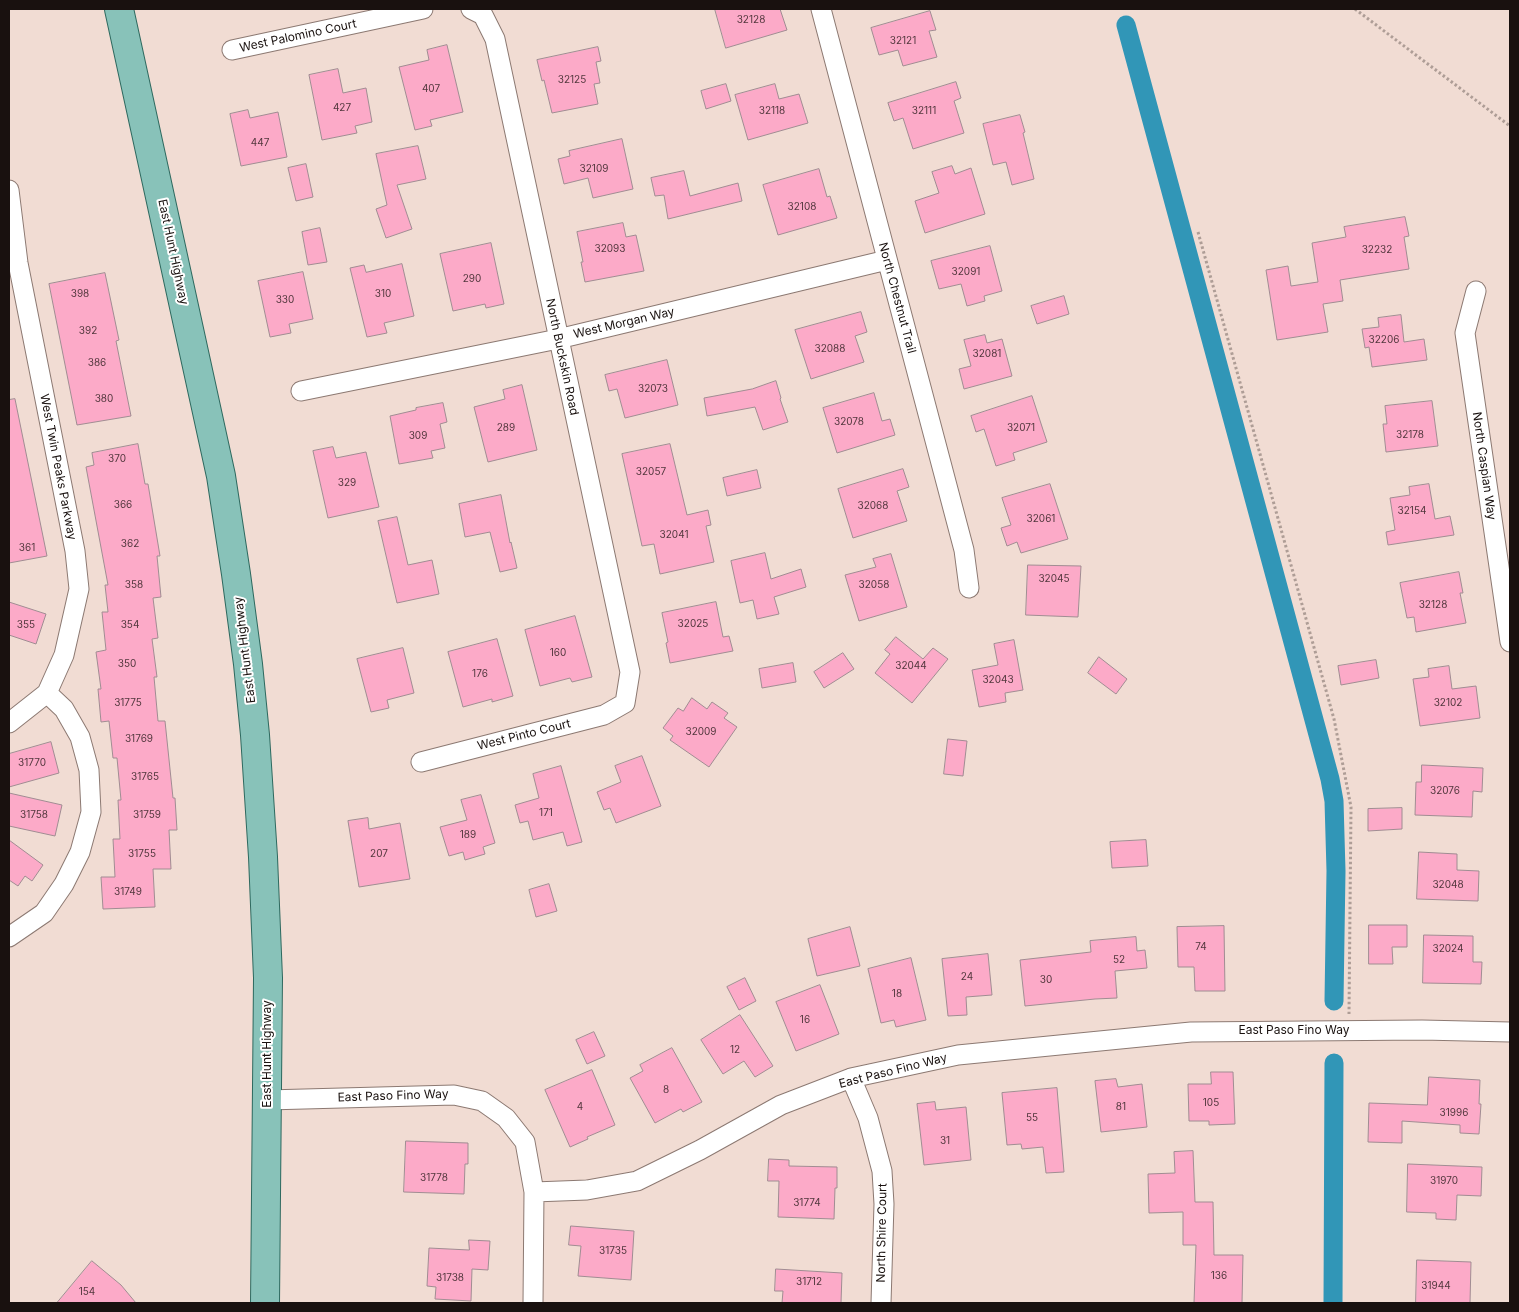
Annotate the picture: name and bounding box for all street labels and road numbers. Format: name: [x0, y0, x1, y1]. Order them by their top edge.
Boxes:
street label: West Palomino Court: [238, 17, 358, 55]
street label: East Hunt Highway: [155, 198, 191, 306]
street label: North Chestnut Trail: [875, 241, 919, 355]
street label: North Buckskin Road: [543, 297, 581, 417]
street label: West Morgan Way: [572, 304, 676, 342]
street label: West Twin Peaks Parkway: [37, 393, 79, 541]
street label: North Caspian Way: [1469, 411, 1499, 521]
street label: East Hunt Highway: [231, 596, 259, 704]
street label: West Pinto Court: [476, 716, 572, 754]
street label: East Hunt Highway: [260, 1000, 274, 1108]
street label: East Paso Fino Way: [1238, 1023, 1350, 1037]
street label: East Paso Fino Way: [837, 1051, 949, 1091]
street label: East Paso Fino Way: [337, 1087, 449, 1105]
street label: North Shire Court: [874, 1183, 890, 1283]

